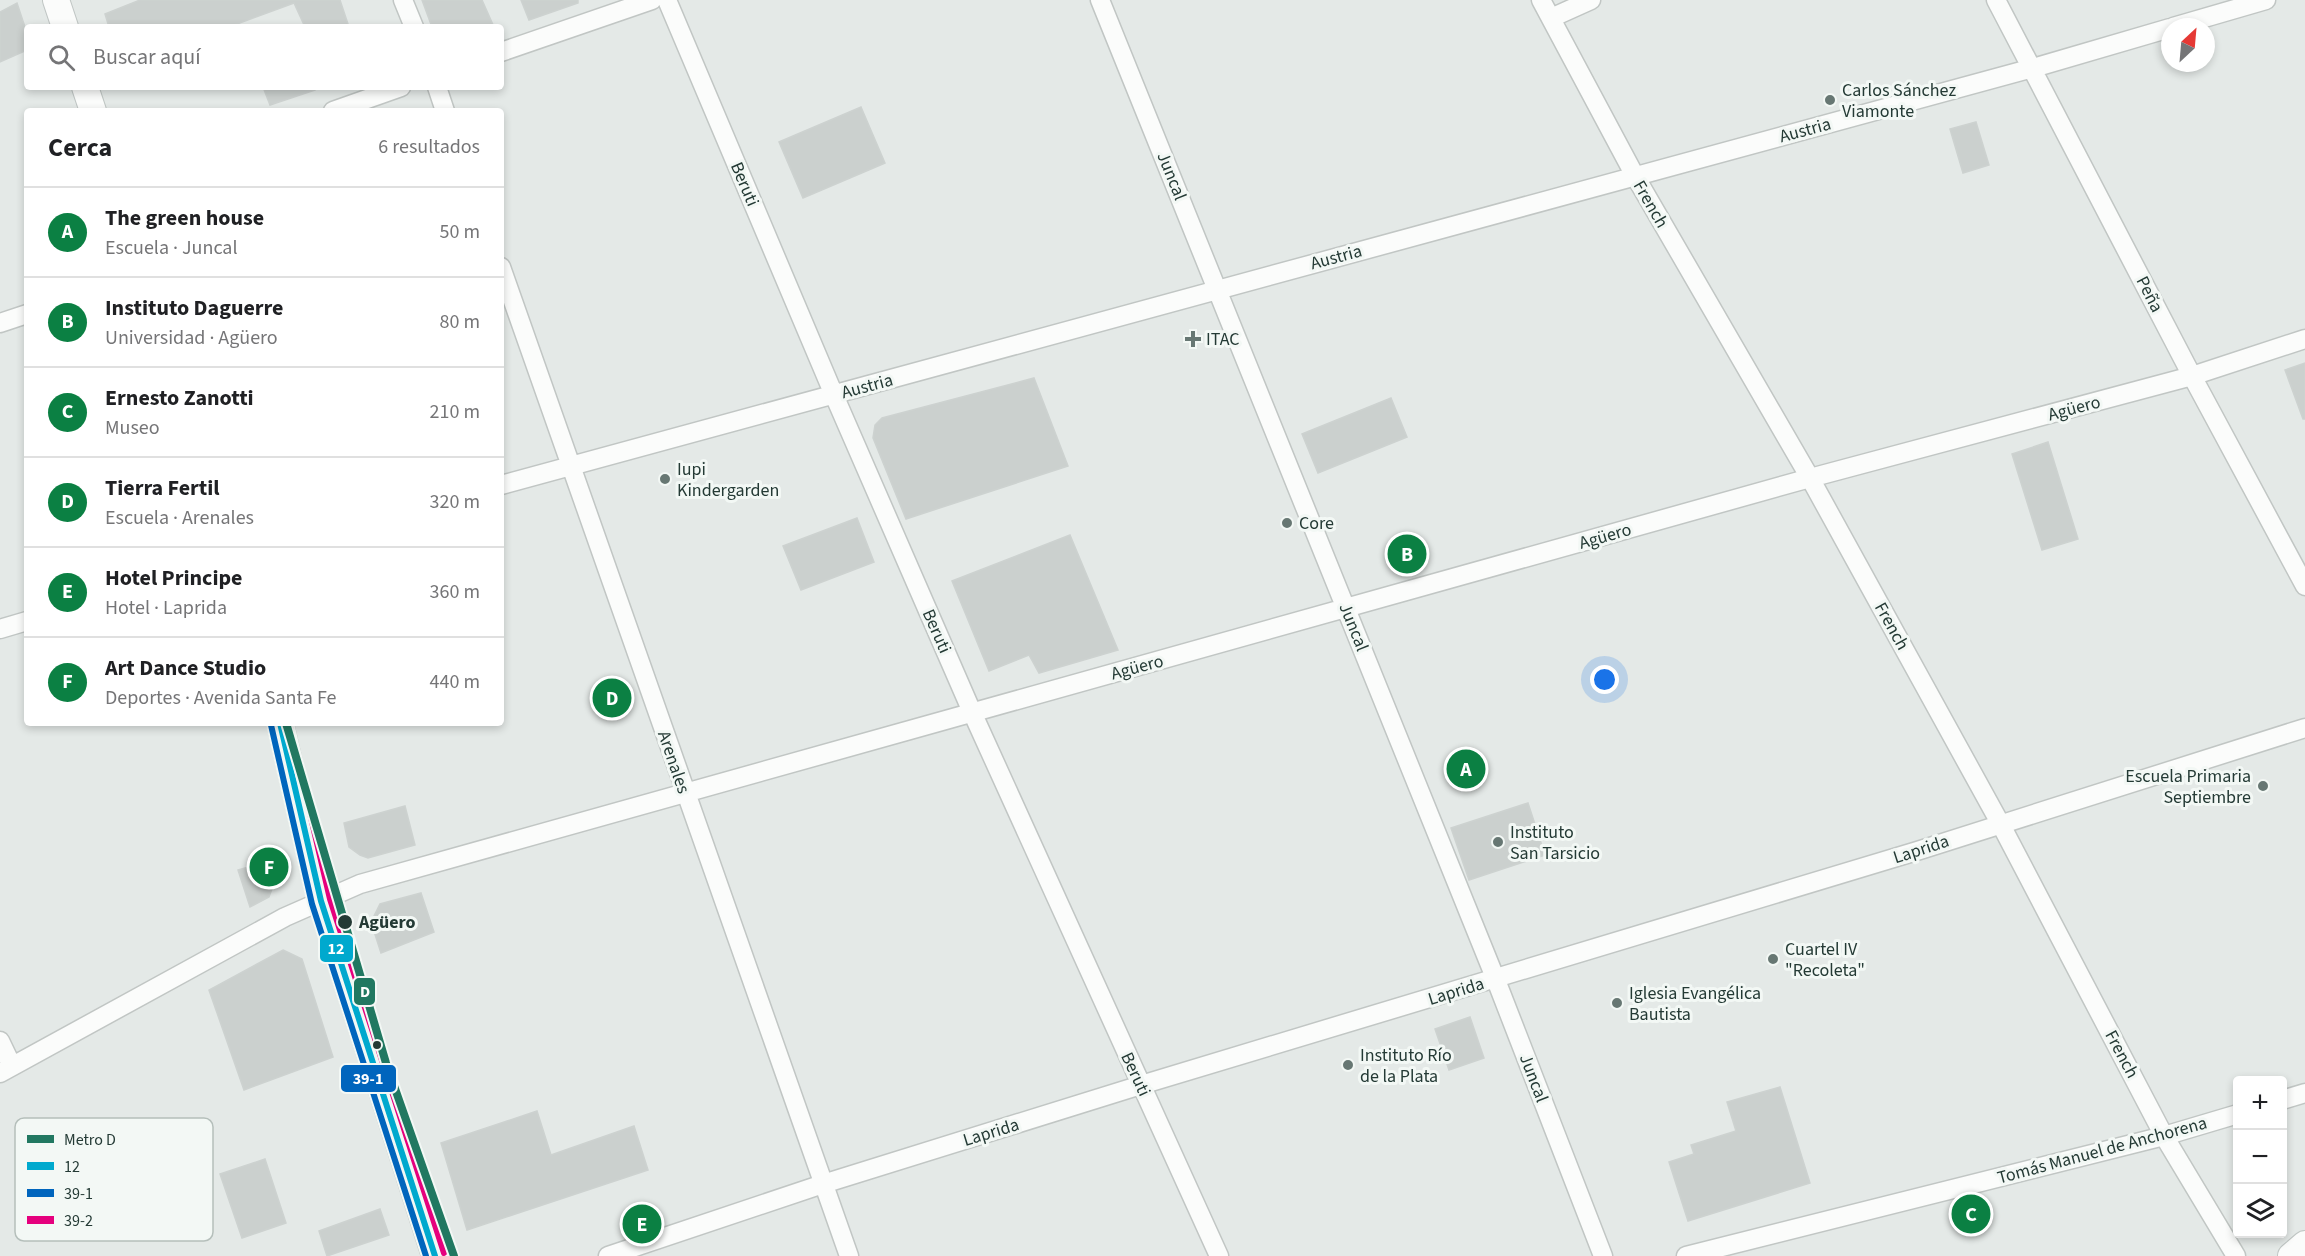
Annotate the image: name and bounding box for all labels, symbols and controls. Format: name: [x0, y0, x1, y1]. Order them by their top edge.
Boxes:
north arrow: [2161, 18, 2215, 72]
search box: [24, 24, 504, 90]
icon: search: [45, 41, 78, 74]
text: Buscar aquí: [93, 41, 201, 73]
place label: Carlos Sánchez Viamonte: [1842, 78, 1957, 124]
marker: Carlos Sánchez Viamonte: [1823, 93, 1837, 107]
street label: Austria: [1777, 112, 1834, 149]
text: Cerca: [48, 129, 112, 166]
text: 6 resultados: [378, 133, 480, 161]
street label: Juncal: [1151, 148, 1192, 204]
street label: Beruti: [724, 158, 765, 210]
street label: French: [1627, 176, 1674, 233]
text: The green house: [105, 202, 264, 234]
text: A: [62, 218, 73, 246]
text: 50 m: [440, 218, 480, 246]
text: Escuela · Juncal: [105, 234, 238, 262]
street label: Austria: [1308, 239, 1365, 276]
street label: Peña: [2130, 272, 2169, 317]
text: Instituto Daguerre: [105, 292, 283, 324]
text: B: [61, 308, 74, 336]
text: 80 m: [440, 308, 480, 336]
text: Universidad · Agüero: [105, 324, 278, 352]
place label: ITAC: [1206, 327, 1240, 352]
marker: ITAC: [1184, 330, 1202, 348]
street label: Austria: [839, 368, 896, 405]
text: Ernesto Zanotti: [105, 382, 254, 414]
street label: Agüero: [2045, 389, 2103, 427]
text: C: [62, 398, 73, 426]
text: 210 m: [430, 398, 480, 426]
text: Museo: [105, 414, 160, 442]
place label: Iupi Kindergarden: [677, 457, 779, 503]
text: Tierra Fertil: [105, 472, 220, 504]
marker: Iupi Kindergarden: [658, 472, 672, 486]
text: D: [61, 488, 74, 516]
text: 320 m: [430, 488, 480, 516]
text: Escuela · Arenales: [105, 504, 254, 532]
place label: Core: [1299, 511, 1334, 536]
marker: Core: [1280, 516, 1294, 530]
street label: Agüero: [1576, 517, 1634, 556]
pin: B: [1388, 532, 1426, 576]
text: Hotel Principe: [105, 562, 242, 594]
text: E: [62, 578, 73, 606]
text: 360 m: [430, 578, 480, 606]
text: Hotel · Laprida: [105, 594, 227, 622]
street label: French: [1868, 598, 1915, 655]
street label: Juncal: [1333, 599, 1374, 655]
street label: Beruti: [916, 605, 957, 657]
street label: Agüero: [1108, 648, 1166, 686]
text: Art Dance Studio: [105, 652, 266, 684]
your location: [1590, 665, 1619, 694]
text: F: [62, 668, 73, 696]
text: 440 m: [430, 668, 480, 696]
pin: D: [592, 676, 632, 720]
text: Deportes · Avenida Santa Fe: [105, 684, 336, 712]
street label: Arenales: [651, 727, 696, 797]
pin: A: [1446, 746, 1486, 792]
place label: Escuela Primaria Septiembre: [2125, 764, 2251, 810]
marker: Escuela Primaria Septiembre: [2256, 779, 2270, 793]
place label: Instituto San Tarsicio: [1510, 820, 1600, 866]
street label: Laprida: [1890, 829, 1952, 870]
marker: Instituto San Tarsicio: [1491, 835, 1505, 849]
pin: F: [250, 844, 288, 890]
place label: Agüero: [358, 910, 415, 935]
marker: Agüero: [336, 913, 354, 931]
line badge: 12: [319, 934, 354, 963]
place label: Cuartel IV "Recoleta": [1785, 937, 1865, 983]
text: 12: [328, 938, 344, 960]
marker: Cuartel IV "Recoleta": [1766, 952, 1780, 966]
street label: Laprida: [1425, 971, 1487, 1012]
line badge: D: [353, 977, 376, 1006]
text: D: [360, 981, 370, 1003]
place label: Iglesia Evangélica Bautista: [1629, 981, 1761, 1027]
marker: Iglesia Evangélica Bautista: [1610, 996, 1624, 1010]
street label: French: [2098, 1026, 2145, 1083]
unlabelled marker: [371, 1039, 383, 1051]
place label: Instituto Río de la Plata: [1360, 1043, 1452, 1089]
street label: Beruti: [1114, 1048, 1157, 1100]
street label: Juncal: [1513, 1050, 1554, 1106]
marker: Instituto Río de la Plata: [1341, 1058, 1355, 1072]
line badge: 39-1: [340, 1064, 397, 1093]
text: 39-1: [353, 1068, 383, 1090]
map controls: [2233, 1076, 2287, 1238]
button: +: [2233, 1076, 2287, 1130]
street label: Tomás Manuel de Anchorena: [1995, 1110, 2210, 1191]
street label: Laprida: [960, 1112, 1022, 1153]
legend: [15, 1118, 213, 1241]
text: Metro D: [64, 1129, 116, 1151]
button: −: [2233, 1130, 2287, 1184]
text: 12: [64, 1156, 80, 1178]
text: 39-1: [64, 1183, 93, 1205]
button: layers: [2233, 1184, 2287, 1238]
pin: C: [1952, 1192, 1990, 1236]
pin: E: [622, 1202, 662, 1246]
text: 39-2: [64, 1210, 93, 1232]

